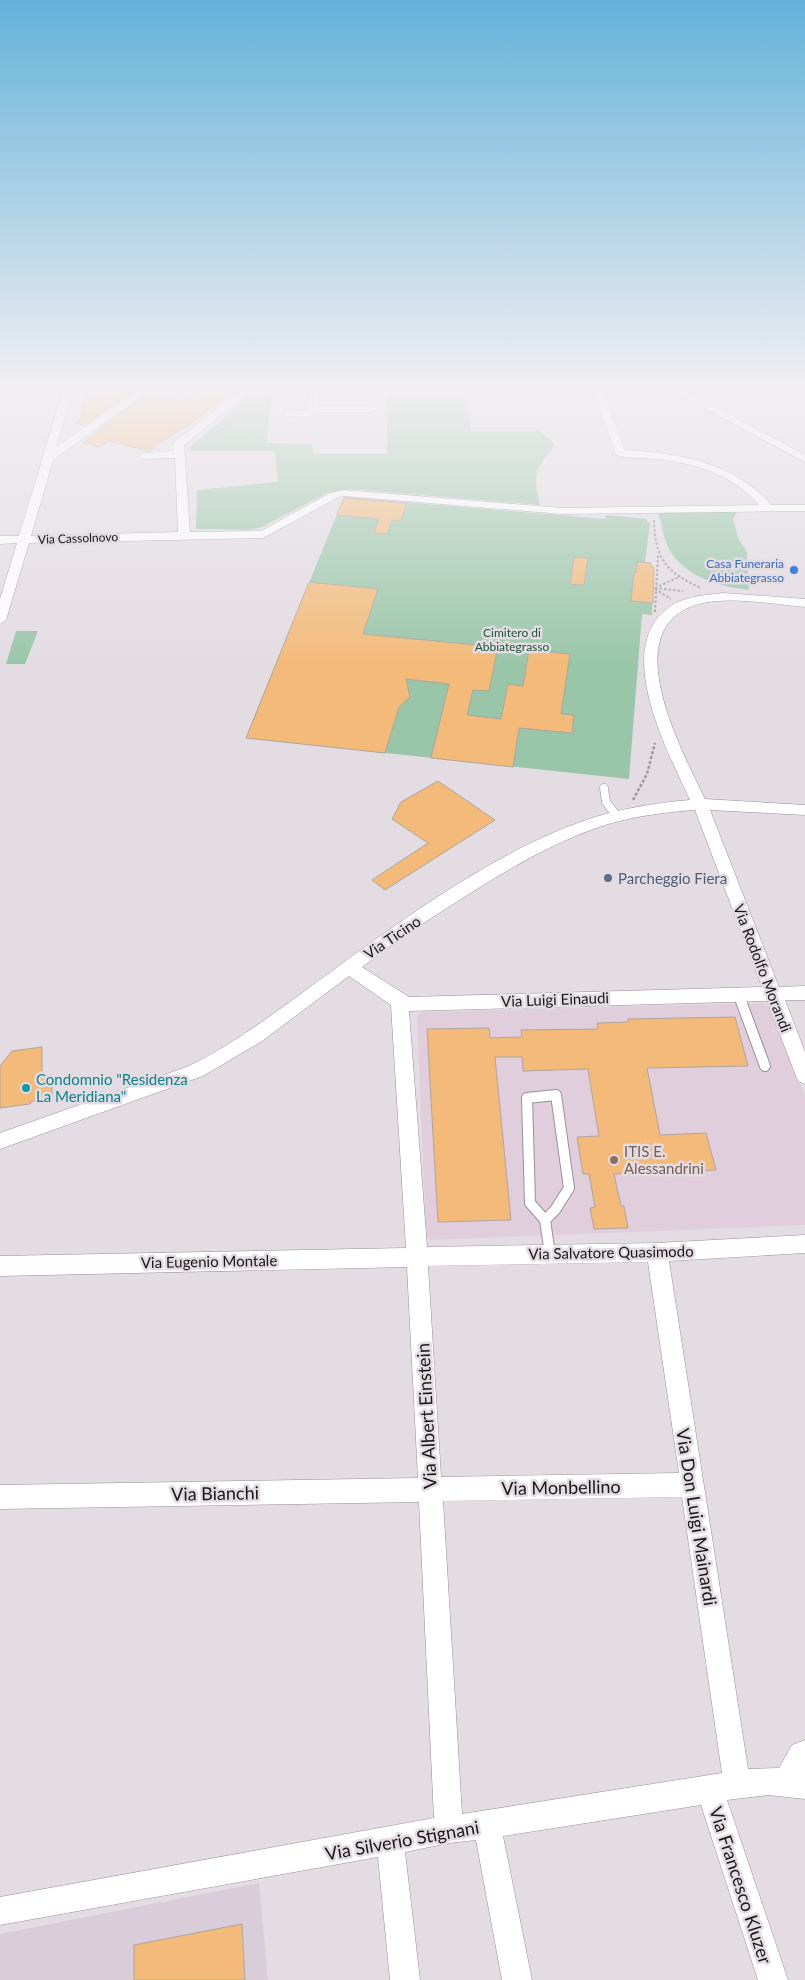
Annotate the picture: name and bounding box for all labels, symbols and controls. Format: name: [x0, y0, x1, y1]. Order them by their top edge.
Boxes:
street label: Via Cassolnovo: [38, 529, 119, 547]
place label: Casa Funeraria Abbiategrasso: [706, 556, 784, 585]
marker: Casa Funeraria Abbiategrasso: [788, 564, 800, 576]
park label: Cimitero di Abbiategrasso: [475, 625, 549, 654]
place label: Parcheggio Fiera: [618, 869, 727, 887]
marker: Parcheggio Fiera: [602, 872, 614, 884]
street label: Via Rodolfo Morandi: [730, 901, 796, 1035]
street label: Via Ticino: [360, 911, 424, 963]
street label: Via Luigi Einaudi: [501, 988, 609, 1010]
place label: Condomnio "Residenza La Meridiana": [36, 1070, 188, 1105]
marker: Condomnio "Residenza La Meridiana": [20, 1082, 32, 1094]
place label: ITIS E. Alessandrini: [624, 1142, 704, 1177]
marker: ITIS E. Alessandrini: [608, 1154, 620, 1166]
street label: Via Salvatore Quasimodo: [528, 1242, 694, 1262]
street label: Via Eugenio Montale: [141, 1251, 277, 1271]
street label: Via Albert Einstein: [411, 1343, 441, 1489]
street label: Via Don Luigi Mainardi: [672, 1427, 722, 1607]
street label: Via Monbellino: [501, 1475, 621, 1499]
street label: Via Bianchi: [171, 1481, 259, 1505]
street label: Via Francesco Kluzer: [705, 1804, 777, 1967]
street label: Via Silverio Stignani: [323, 1816, 481, 1864]

